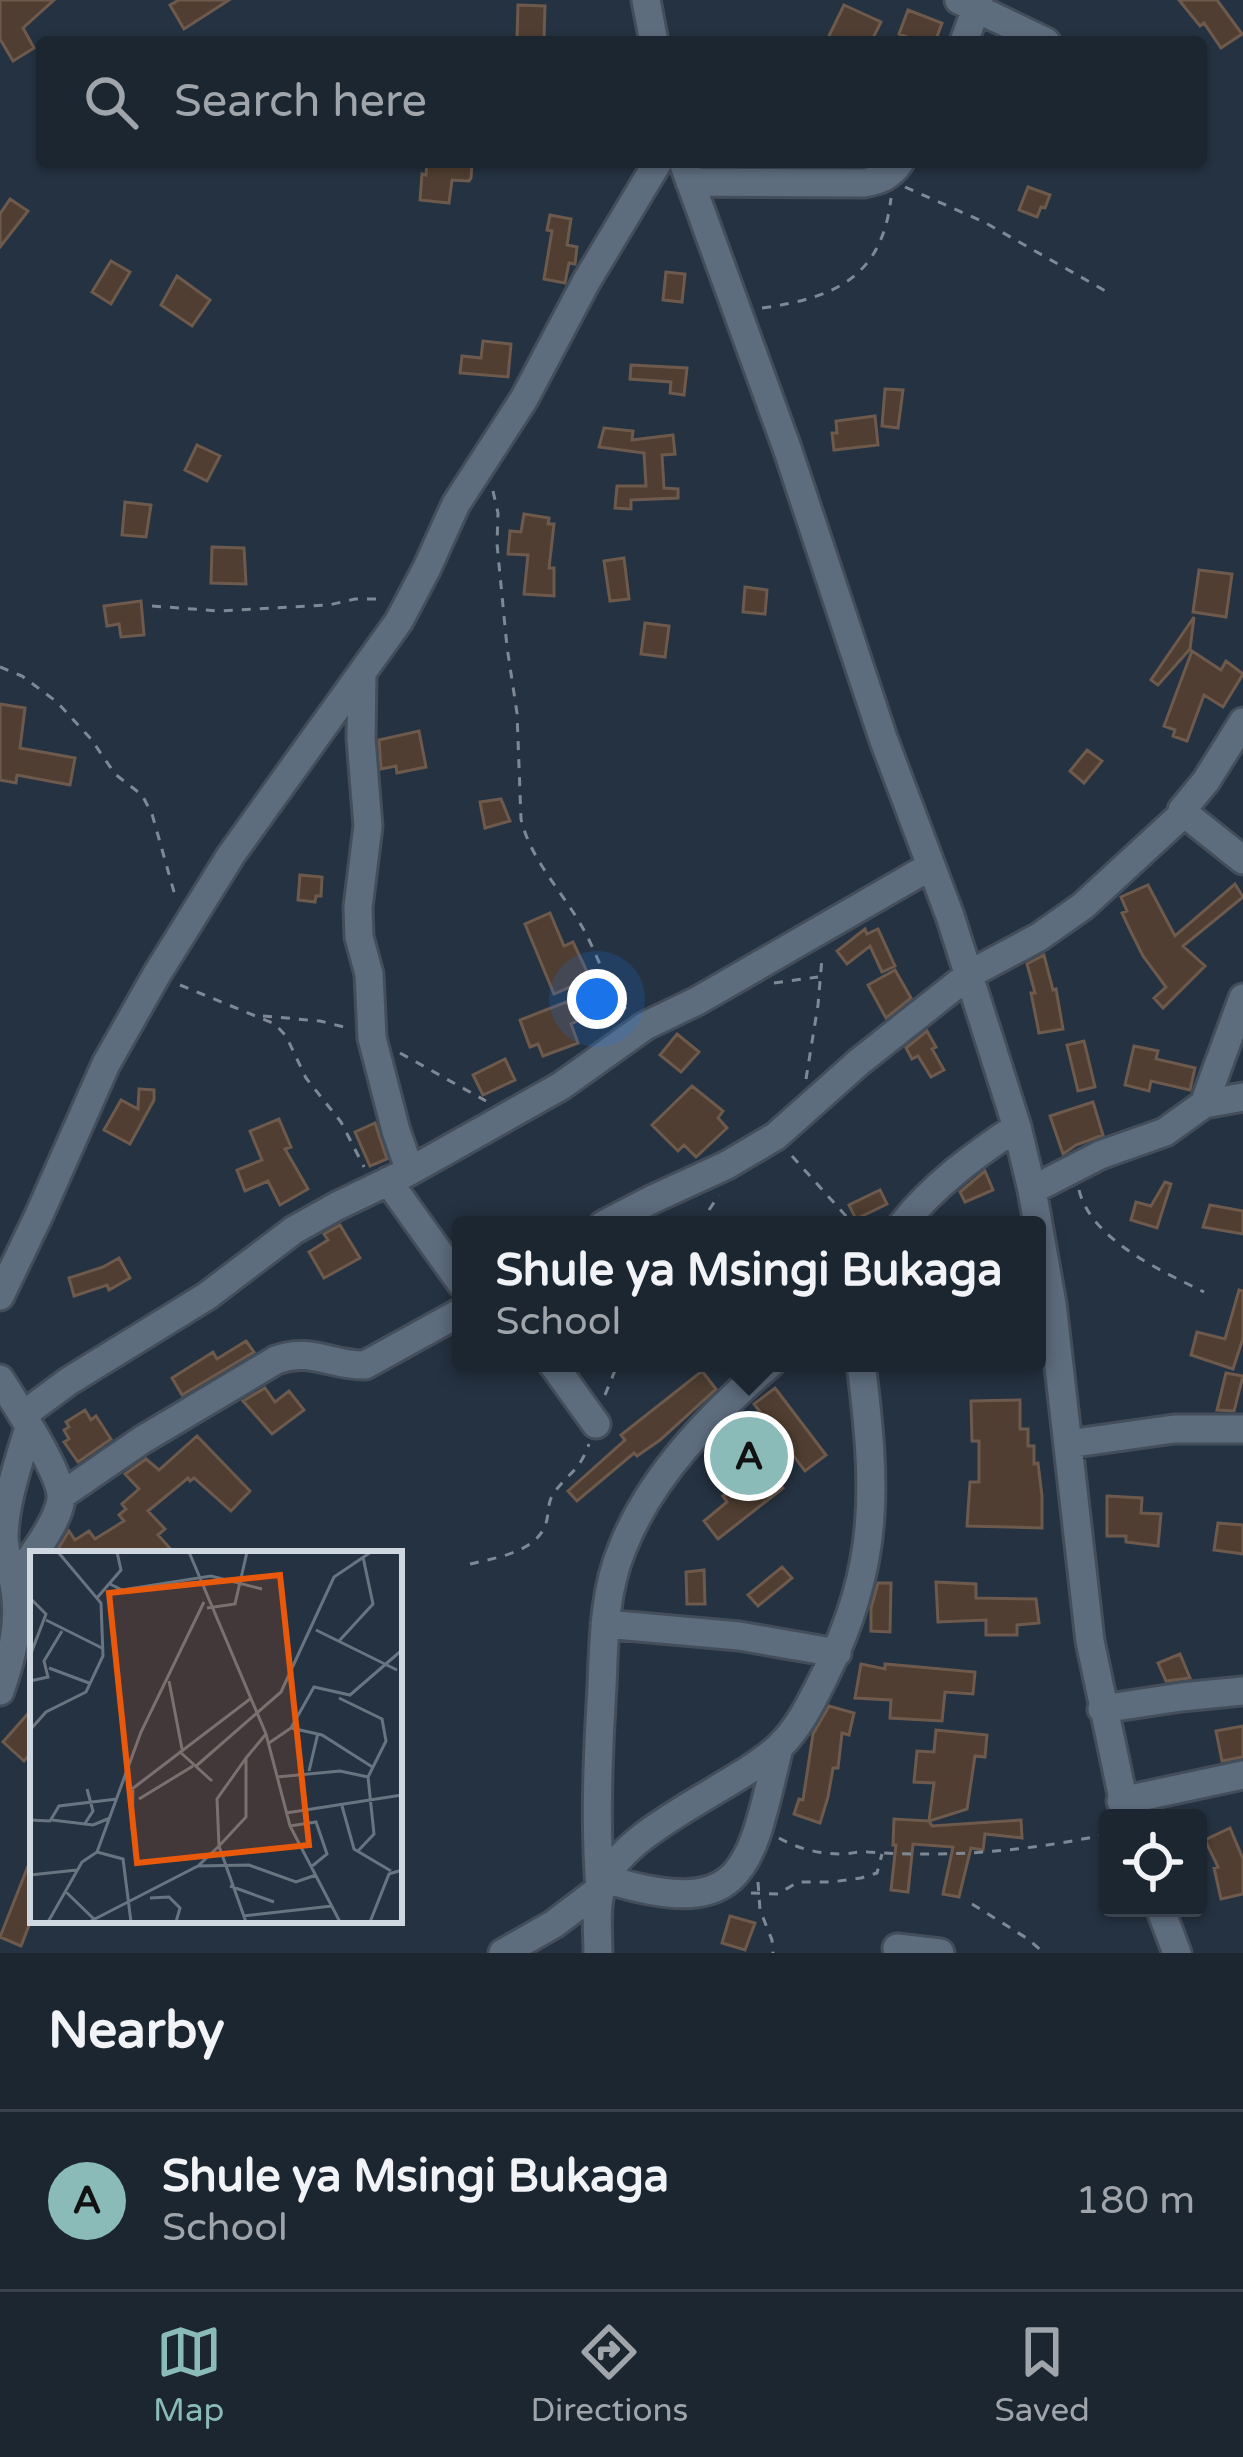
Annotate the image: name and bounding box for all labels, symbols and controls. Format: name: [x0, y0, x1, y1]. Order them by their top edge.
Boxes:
search box: [36, 36, 1207, 168]
icon: search: [78, 69, 144, 135]
text: Search here: [174, 75, 427, 129]
your location: [567, 969, 627, 1029]
popup: [452, 1216, 1046, 1372]
text: Shule ya Msingi Bukaga: [495, 1244, 1003, 1298]
text: School: [495, 1298, 621, 1345]
pin: A: [710, 1411, 788, 1501]
inset map: [30, 1551, 402, 1923]
map controls: [1099, 1809, 1207, 1917]
button: locate: [1099, 1809, 1207, 1917]
text: Nearby: [48, 2000, 225, 2062]
text: Shule ya Msingi Bukaga: [162, 2150, 669, 2204]
text: A: [72, 2177, 102, 2224]
text: 180 m: [1076, 2177, 1195, 2224]
text: School: [162, 2204, 288, 2251]
tab: Map: [153, 2319, 224, 2430]
tab: Directions: [530, 2319, 688, 2430]
tab: Saved: [995, 2319, 1090, 2430]

